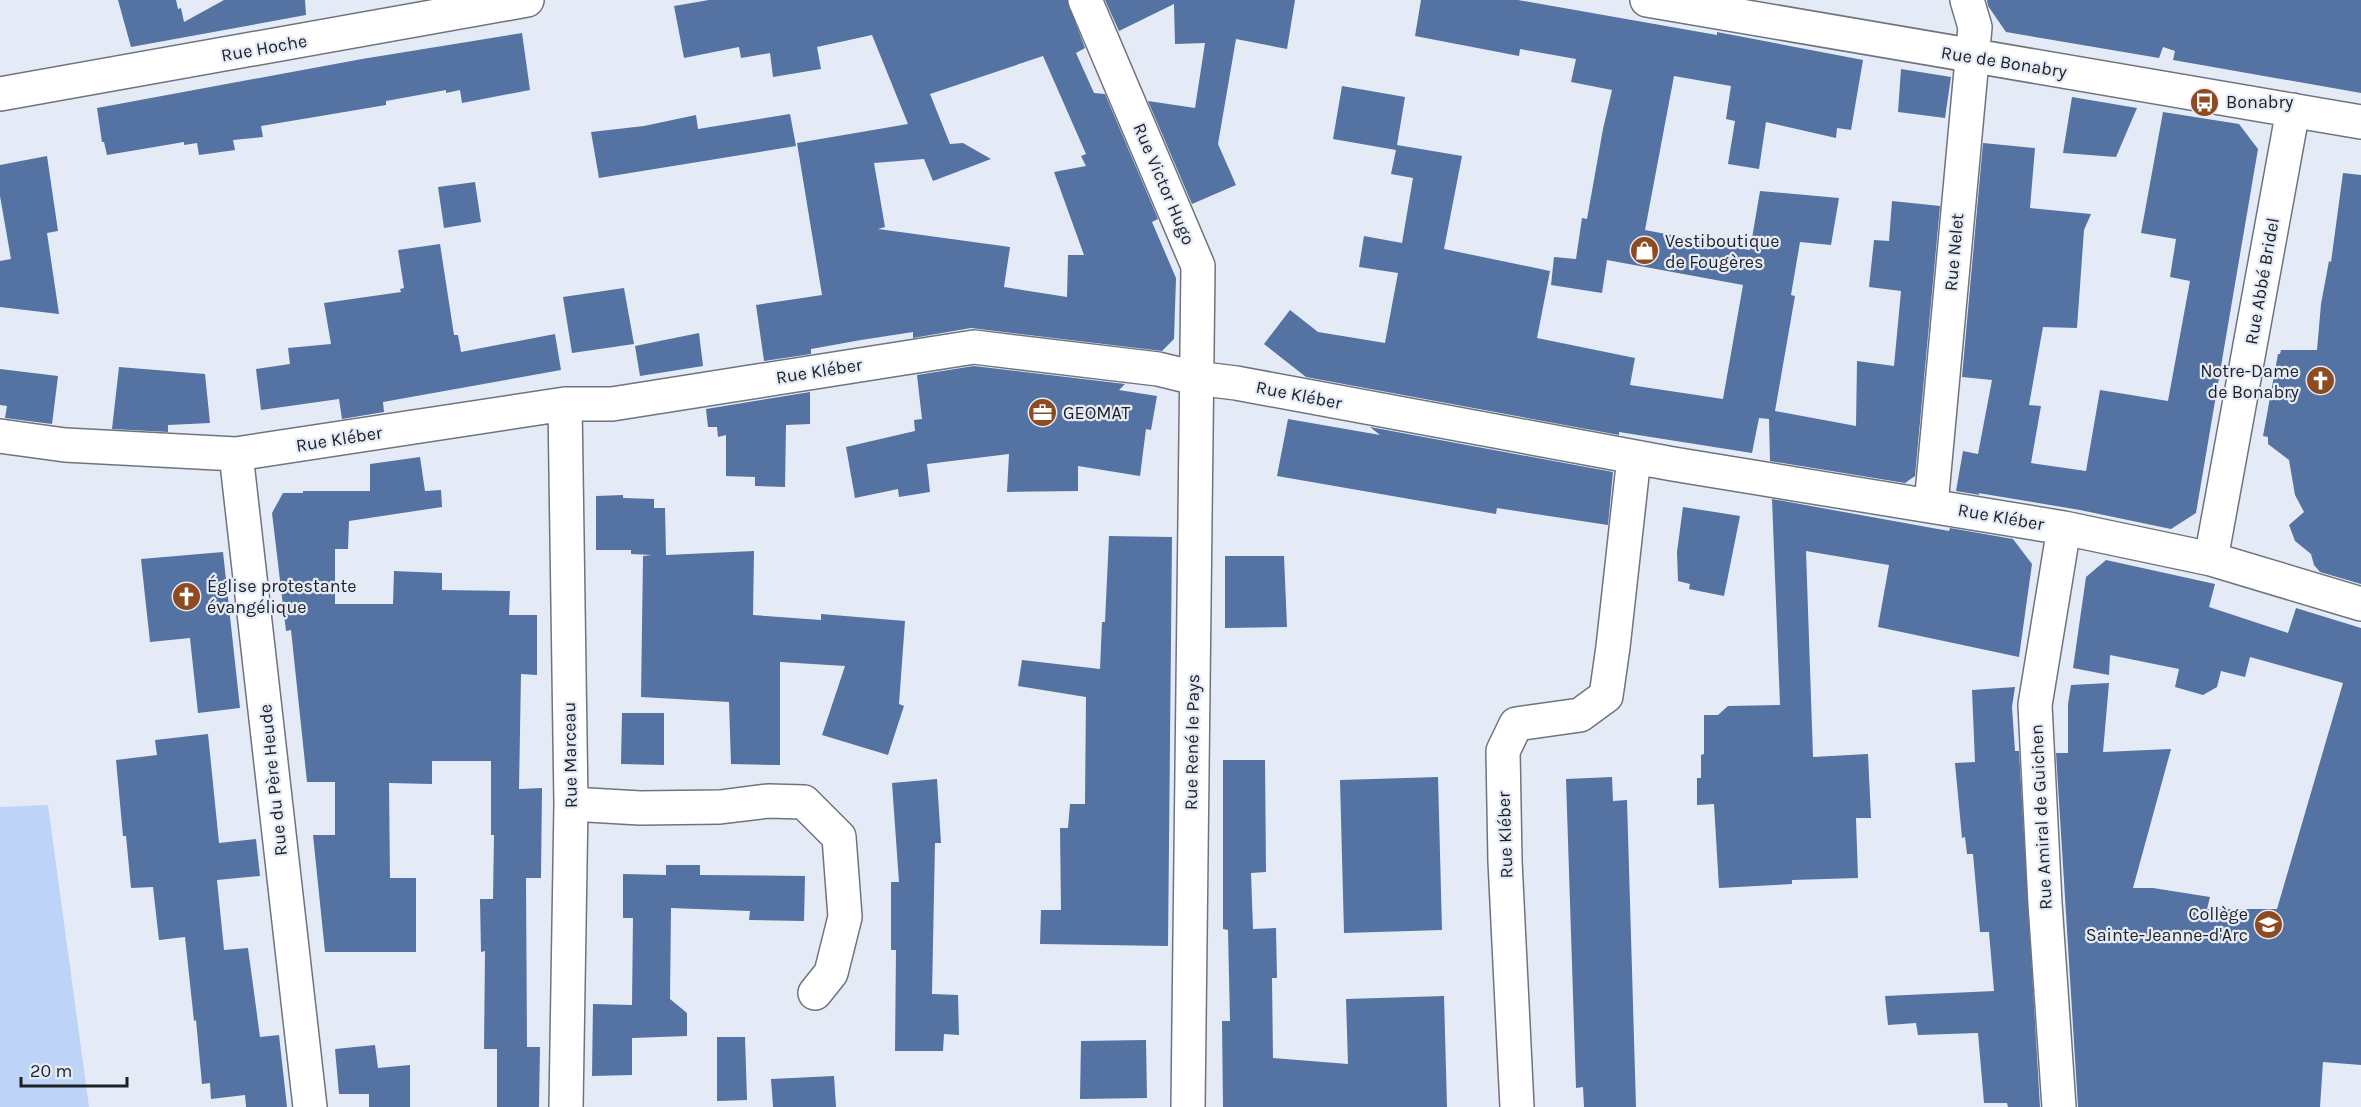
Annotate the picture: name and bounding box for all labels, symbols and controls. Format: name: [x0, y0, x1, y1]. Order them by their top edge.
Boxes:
street label: Rue Hoche: [219, 30, 309, 66]
street label: Rue de Bonabry: [1940, 41, 2069, 83]
bus stop icon: Bonabry: [2189, 86, 2221, 118]
place label: Bonabry: [2226, 91, 2294, 113]
street label: Rue Victor Hugo: [1128, 120, 1200, 248]
street label: Rue Nelet: [1940, 212, 1968, 292]
street label: Rue Abbé Bridel: [2240, 216, 2284, 346]
place label: Vestiboutique de Fougères: [1665, 230, 1780, 273]
shop icon: Vestiboutique de Fougères: [1628, 235, 1660, 267]
street label: Rue Kléber: [774, 353, 864, 389]
place label: Notre-Dame de Bonabry: [2200, 360, 2300, 403]
church icon: Notre-Dame de Bonabry: [2304, 365, 2336, 397]
street label: Rue Kléber: [1254, 376, 1344, 414]
office icon: GEOMAT: [1026, 397, 1058, 429]
place label: GEOMAT: [1063, 402, 1130, 424]
street label: Rue Kléber: [294, 421, 384, 457]
street label: Rue Kléber: [1956, 499, 2046, 535]
place label: Église protestante évangélique: [207, 574, 357, 618]
church icon: Église protestante évangélique: [170, 580, 202, 612]
street label: Rue René le Pays: [1180, 674, 1204, 810]
street label: Rue Marceau: [558, 702, 582, 808]
street label: Rue du Père Heude: [254, 703, 292, 857]
street label: Rue Amiral de Guichen: [2025, 724, 2057, 910]
street label: Rue Kléber: [1492, 791, 1518, 879]
place label: Collège Sainte-Jeanne-d'Arc: [2086, 903, 2248, 946]
school or university icon: Collège Sainte-Jeanne-d'Arc: [2253, 908, 2285, 940]
scale bar: [21, 1050, 128, 1088]
text: 20 m: [30, 1060, 72, 1082]

